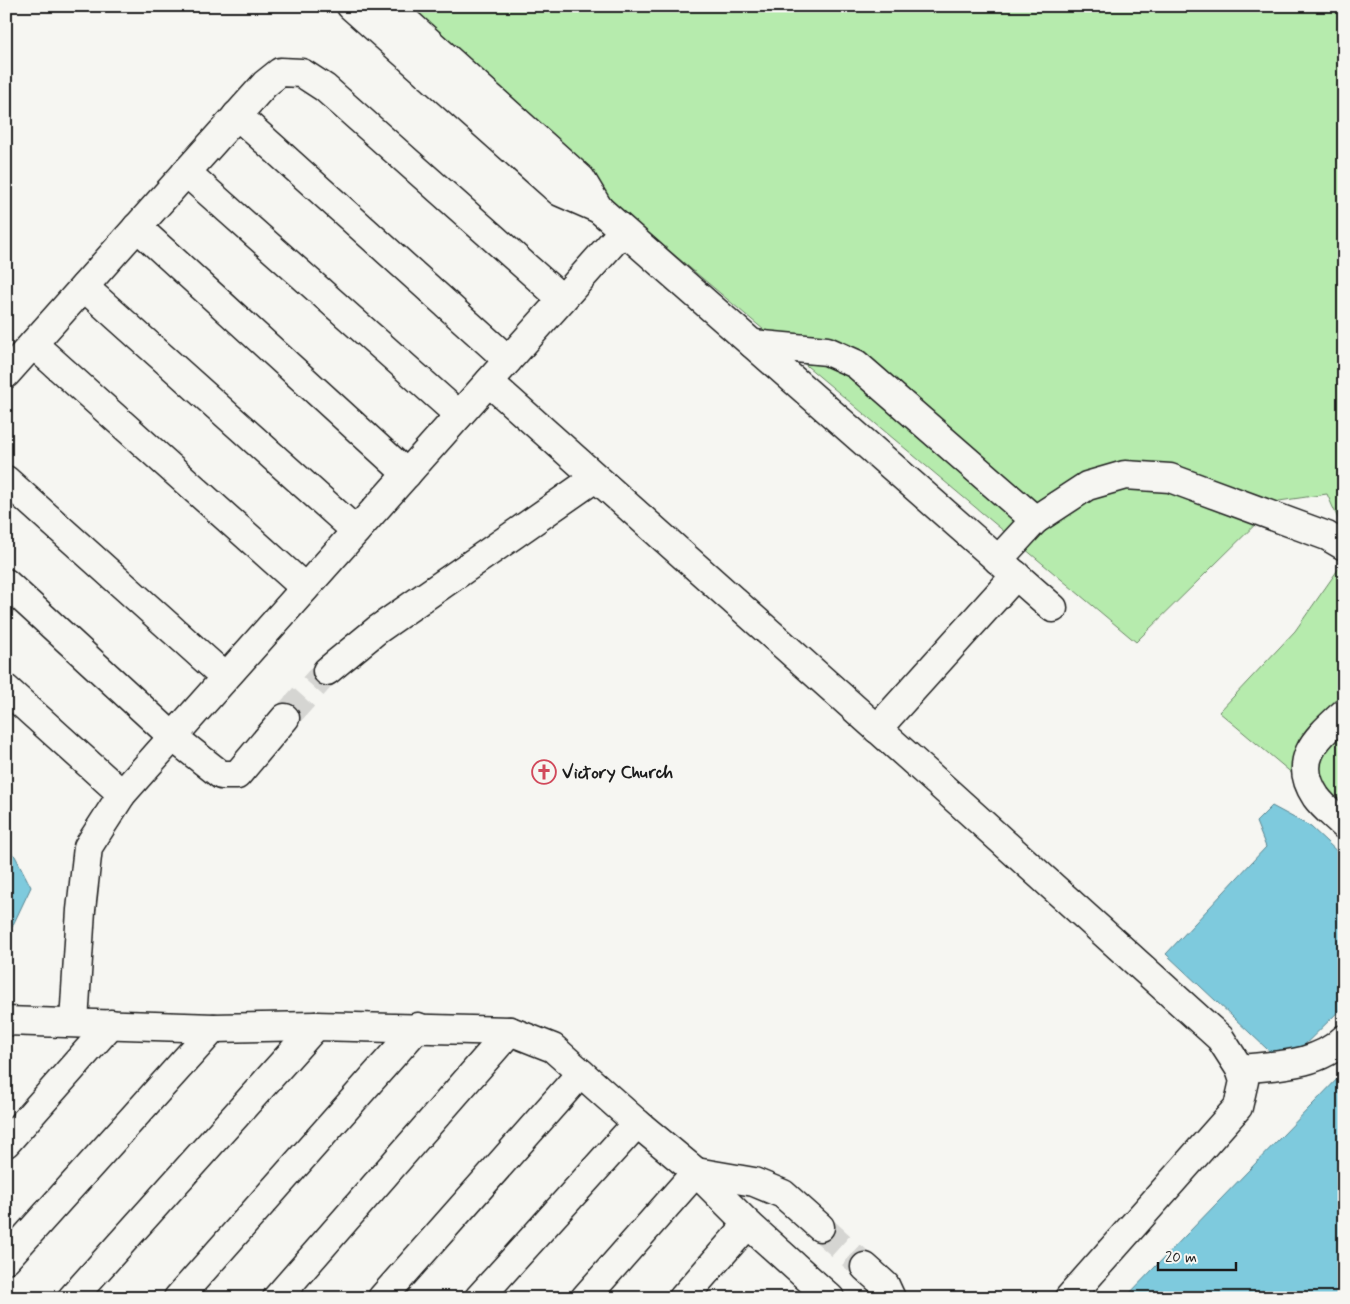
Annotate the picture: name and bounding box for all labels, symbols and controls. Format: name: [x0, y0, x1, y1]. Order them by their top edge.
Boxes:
church icon: Victory Church: [531, 759, 557, 785]
place label: Victory Church: [562, 761, 674, 785]
scale bar: [1158, 1239, 1235, 1271]
text: 20 m: [1165, 1248, 1197, 1268]

